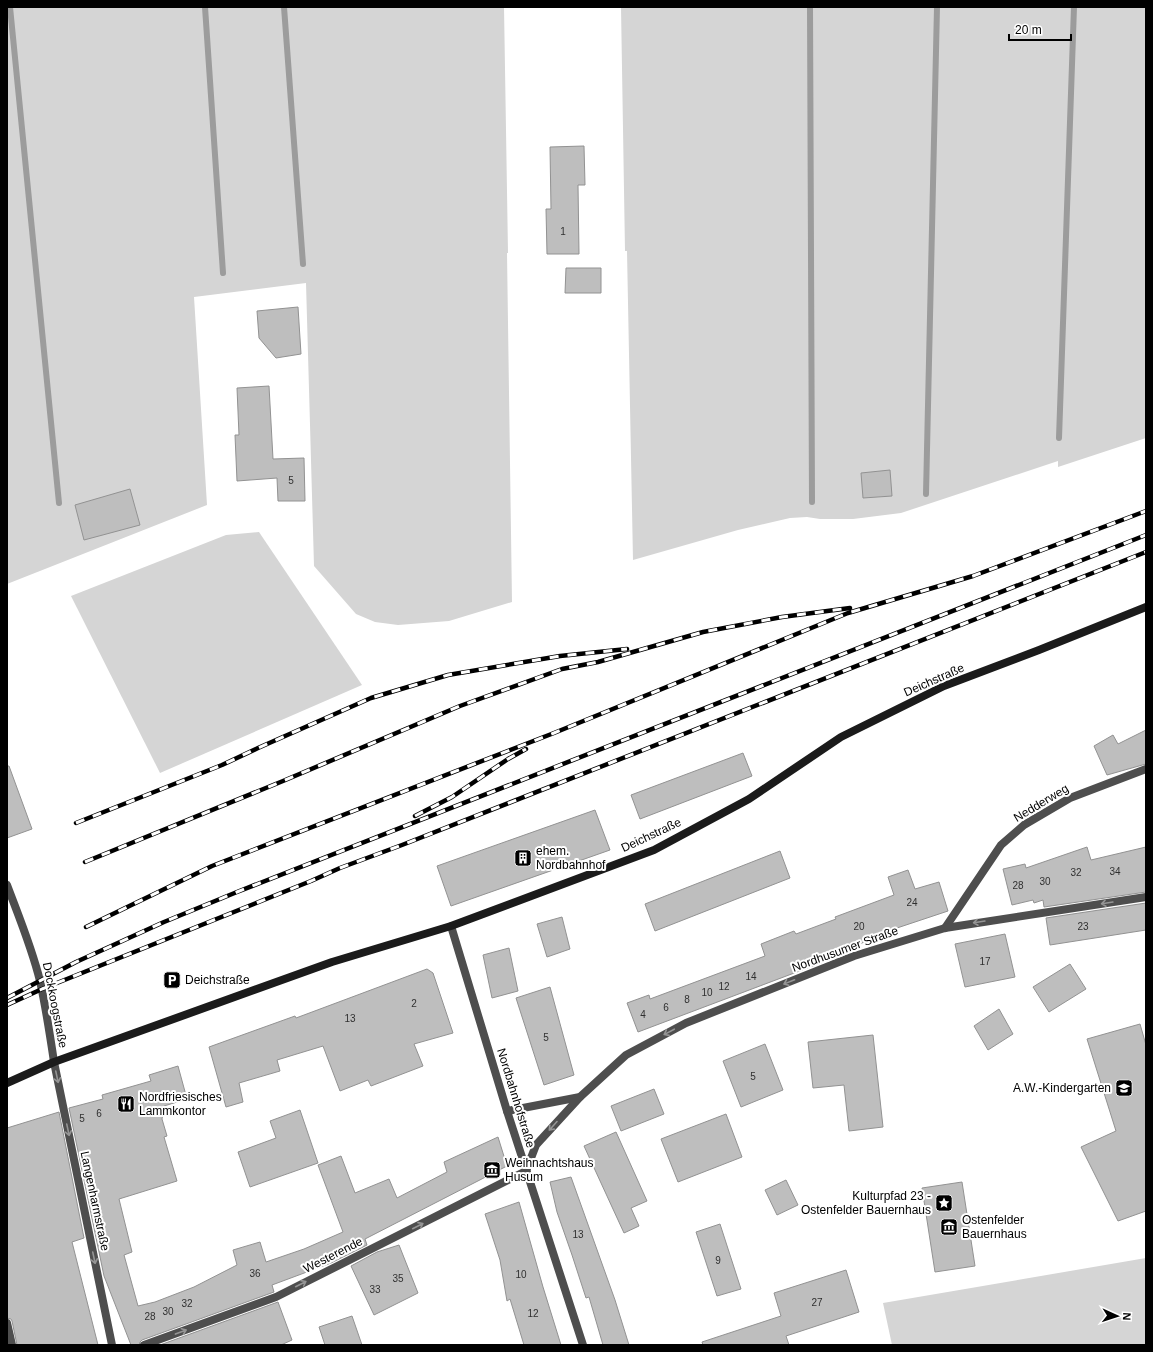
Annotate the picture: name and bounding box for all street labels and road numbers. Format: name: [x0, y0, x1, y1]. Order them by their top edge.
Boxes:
street label: Deichstraße: [902, 660, 967, 700]
street label: Nedderweg: [1011, 781, 1071, 825]
street label: Deichstraße: [619, 815, 684, 855]
street label: Nordhusumer Straße: [790, 923, 900, 975]
street label: Dockkoogstraße: [40, 961, 70, 1050]
street label: Nordbahnhofstraße: [494, 1047, 538, 1150]
street label: Langenharmstraße: [78, 1150, 112, 1252]
street label: Westerende: [301, 1234, 365, 1276]

